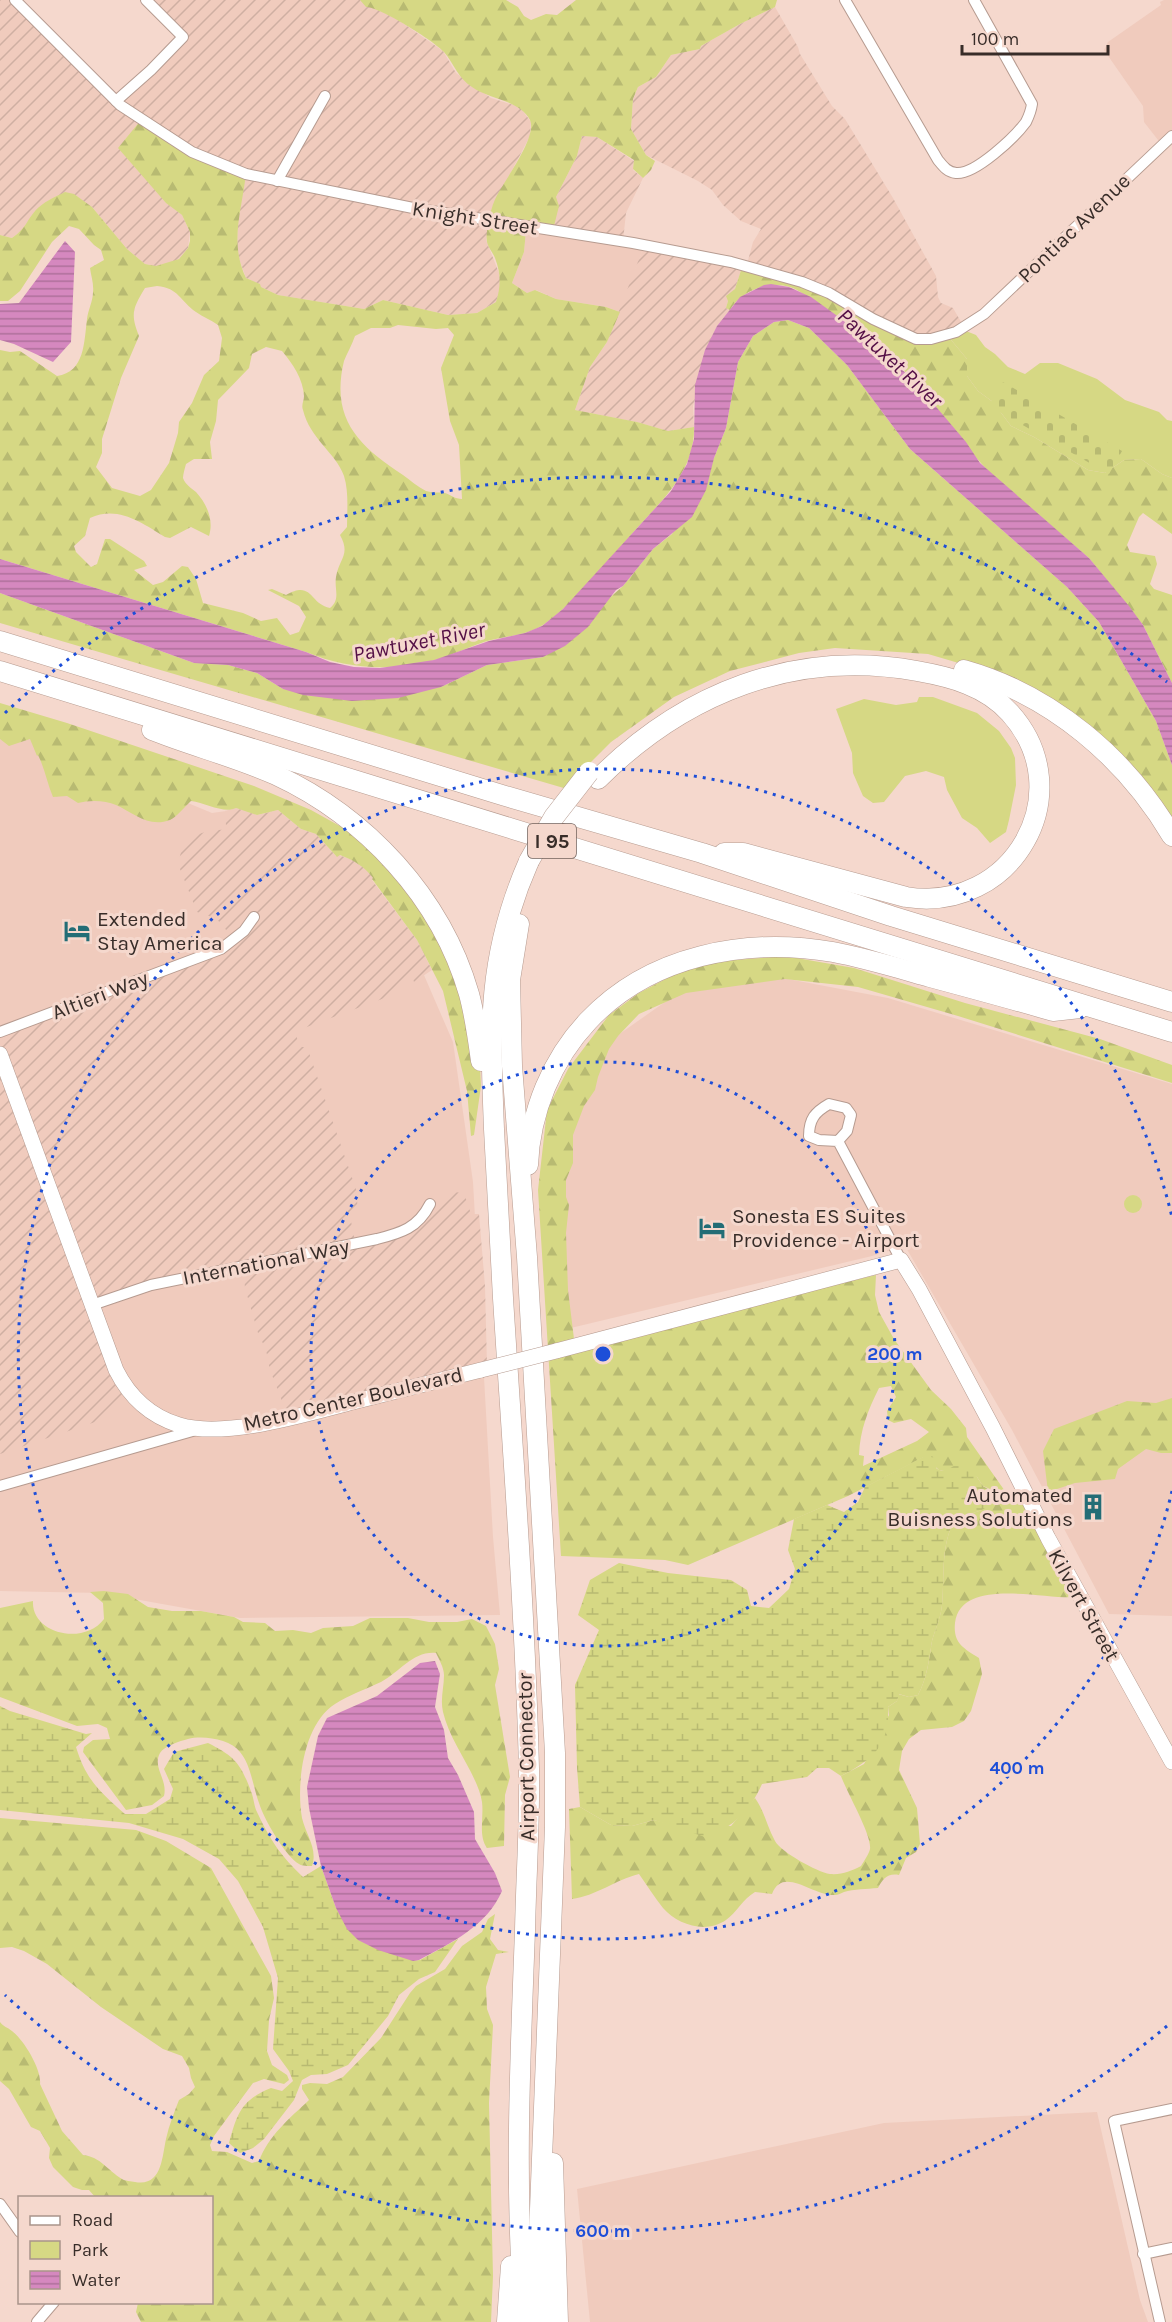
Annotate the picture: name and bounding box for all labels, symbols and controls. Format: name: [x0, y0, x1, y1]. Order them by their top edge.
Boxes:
scale bar: [962, 18, 1108, 56]
text: 100 m: [971, 28, 1019, 50]
street label: Pontiac Avenue: [1013, 169, 1135, 287]
street label: Knight Street: [411, 196, 540, 240]
water label: Pawtuxet River: [832, 303, 949, 414]
water label: Pawtuxet River: [351, 616, 489, 668]
road number: I 95: [528, 824, 576, 858]
place label: Extended Stay America: [97, 907, 223, 955]
hotel icon: Extended Stay America: [62, 916, 92, 946]
street label: Altieri Way: [48, 966, 152, 1024]
place label: Sonesta ES Suites Providence - Airport: [732, 1204, 920, 1252]
hotel icon: Sonesta ES Suites Providence - Airport: [697, 1213, 727, 1243]
street label: International Way: [181, 1234, 352, 1290]
text: 200 m: [867, 1343, 923, 1365]
centre of rings: [593, 1344, 613, 1364]
street label: Metro Center Boulevard: [241, 1362, 465, 1436]
place label: Automated Buisness Solutions: [887, 1483, 1073, 1531]
building icon: Automated Buisness Solutions: [1078, 1492, 1108, 1522]
street label: Kilvert Street: [1043, 1545, 1125, 1665]
street label: Airport Connector: [513, 1672, 539, 1841]
text: 400 m: [989, 1757, 1045, 1779]
legend: [18, 2196, 213, 2304]
text: Road: [72, 2209, 113, 2231]
text: 600 m: [575, 2220, 631, 2242]
text: Park: [72, 2239, 109, 2261]
text: Water: [72, 2269, 120, 2291]

